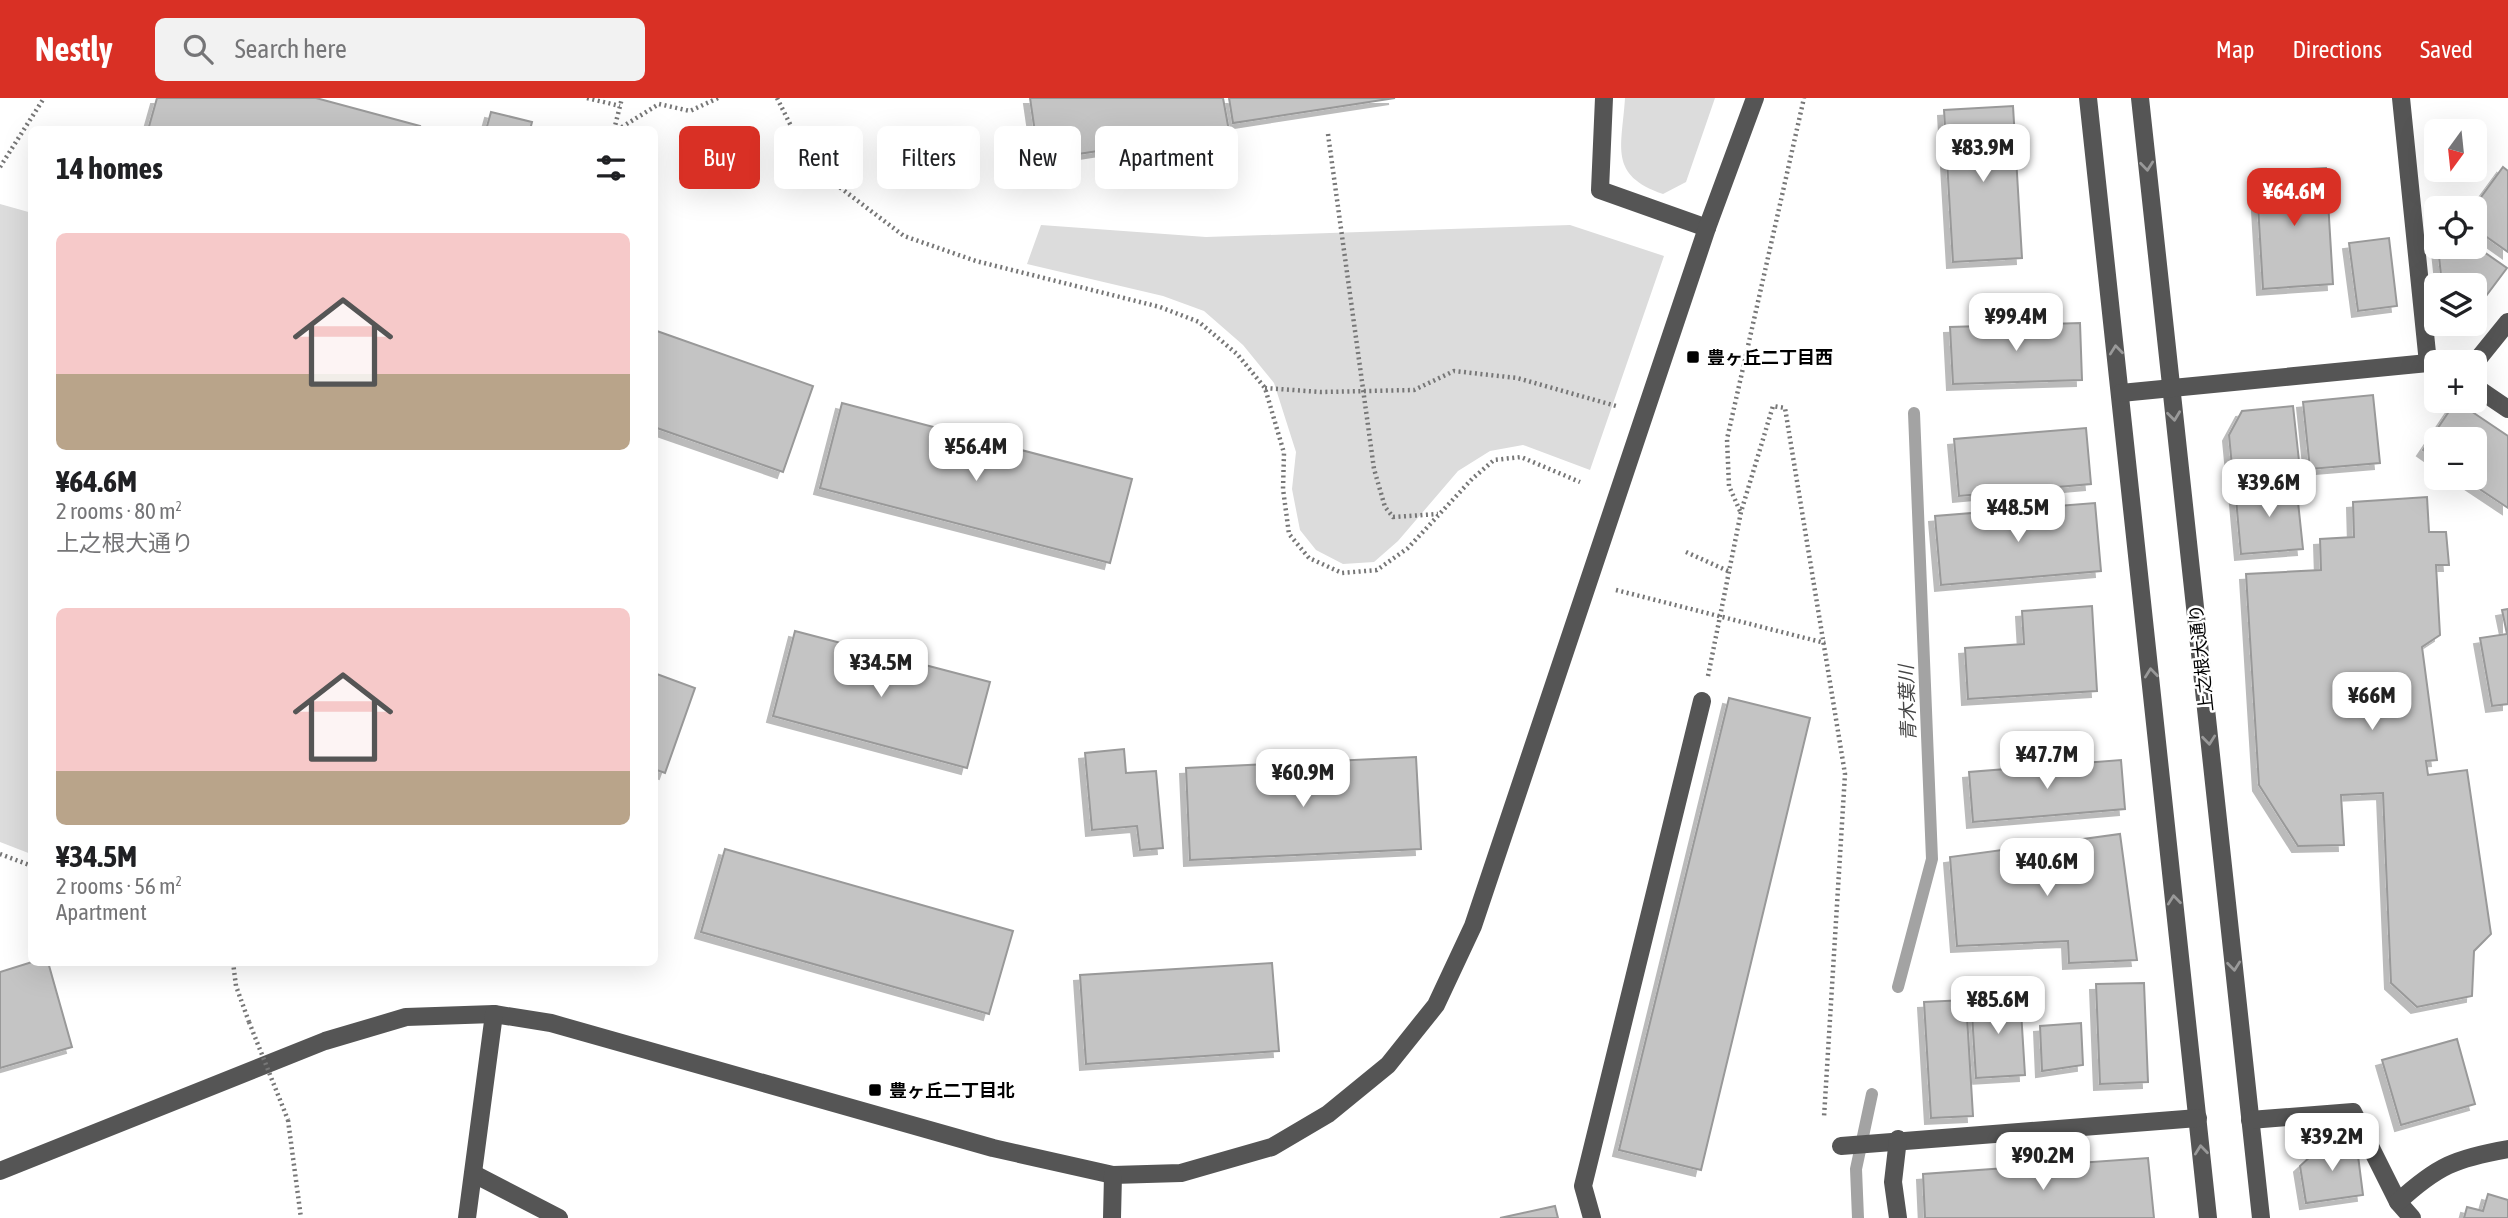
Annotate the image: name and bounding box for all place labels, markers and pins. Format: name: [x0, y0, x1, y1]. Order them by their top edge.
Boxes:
pin: ¥83.9M: [1926, 125, 2040, 184]
pin: ¥64.6M: [2237, 169, 2351, 228]
pin: ¥99.4M: [1959, 294, 2073, 353]
place label: 豊ヶ丘二丁目西: [1707, 347, 1833, 368]
marker: 豊ヶ丘二丁目西: [1685, 349, 1701, 365]
pin: ¥56.4M: [919, 424, 1033, 483]
pin: ¥39.6M: [2212, 460, 2326, 519]
pin: ¥48.5M: [1961, 484, 2075, 544]
pin: ¥34.5M: [824, 640, 938, 699]
pin: ¥66M: [2331, 672, 2413, 732]
pin: ¥47.7M: [1990, 732, 2104, 791]
pin: ¥60.9M: [1246, 750, 1360, 809]
pin: ¥40.6M: [1990, 838, 2104, 898]
pin: ¥85.6M: [1941, 976, 2055, 1036]
place label: 豊ヶ丘二丁目北: [889, 1080, 1015, 1101]
marker: 豊ヶ丘二丁目北: [867, 1082, 883, 1098]
pin: ¥39.2M: [2275, 1114, 2389, 1173]
pin: ¥90.2M: [1986, 1132, 2100, 1192]

